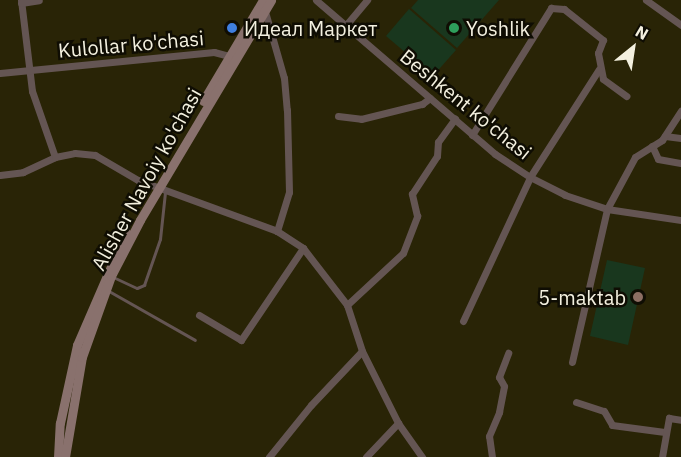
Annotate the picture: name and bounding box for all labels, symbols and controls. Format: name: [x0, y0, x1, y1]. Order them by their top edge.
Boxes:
place label: Идеал Маркет: [244, 16, 377, 40]
place label: Yoshlik: [466, 16, 530, 40]
north arrow: [603, 18, 663, 78]
marker: Идеал Маркет: [225, 21, 239, 35]
marker: Yoshlik: [447, 21, 461, 35]
text: N: [632, 21, 652, 44]
street label: Kulollar ko'chasi: [57, 26, 205, 62]
street label: Beshkent ko'chasi: [396, 44, 536, 164]
street label: Alisher Navoiy ko'chasi: [86, 84, 206, 274]
place label: 5-maktab: [538, 285, 626, 309]
marker: 5-maktab: [631, 290, 645, 304]

